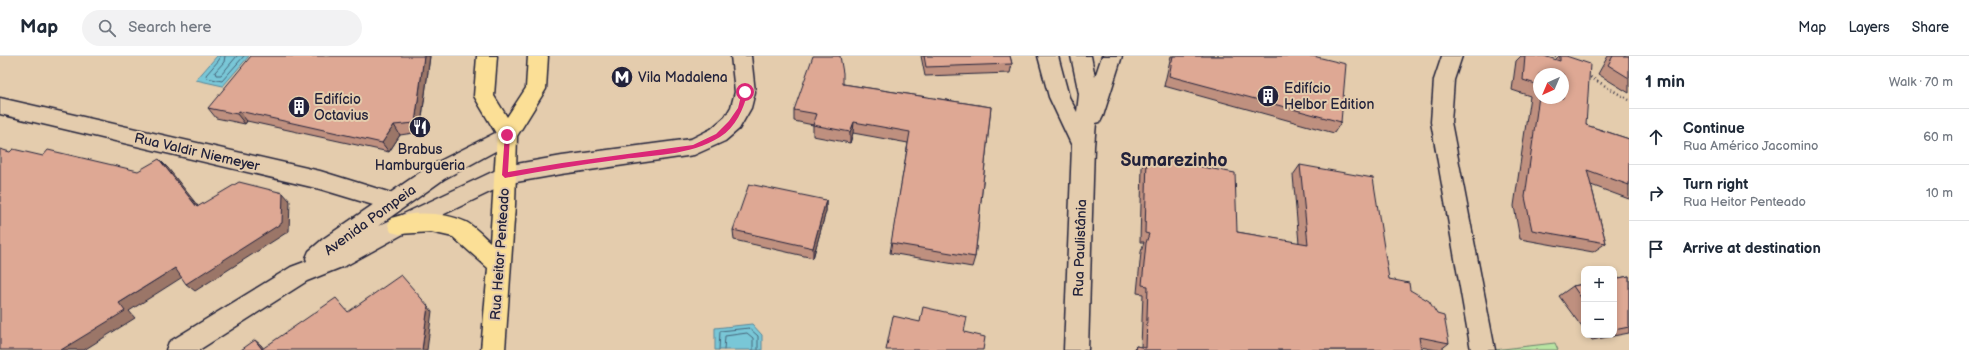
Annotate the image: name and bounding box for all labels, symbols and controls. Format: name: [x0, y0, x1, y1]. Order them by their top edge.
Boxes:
search box: [82, 10, 362, 46]
text: Map: [20, 16, 58, 39]
icon: search: [96, 17, 118, 39]
text: Search here: [128, 18, 211, 37]
text: Map: [1798, 19, 1826, 36]
text: Layers: [1848, 19, 1890, 36]
text: Share: [1912, 19, 1949, 36]
metro station icon: Vila Madalena: [609, 64, 635, 90]
north arrow: [1533, 68, 1569, 104]
place label: Vila Madalena: [638, 69, 728, 86]
text: 1 min: [1645, 72, 1685, 92]
text: Walk · 70 m: [1889, 74, 1953, 90]
place label: Edifício Helbor Edition: [1284, 80, 1374, 113]
route start: [736, 83, 754, 101]
building icon: Edifício Helbor Edition: [1255, 83, 1281, 109]
place label: Edifício Octavius: [314, 91, 369, 124]
building icon: Edifício Octavius: [286, 94, 312, 120]
restaurant icon: Brabus Hamburgueria: [407, 114, 433, 140]
text: Continue: [1683, 119, 1745, 138]
route end: [498, 126, 516, 144]
icon: ahead: [1645, 126, 1667, 148]
street label: Rua Valdir Niemeyer: [133, 129, 262, 175]
text: 60 m: [1923, 129, 1953, 145]
text: Rua Américo Jacomino: [1683, 138, 1818, 154]
place label: Brabus Hamburgueria: [375, 141, 465, 174]
district label: Sumarezinho: [1120, 150, 1228, 171]
text: Turn right: [1683, 175, 1748, 194]
street label: Avenida Pompeia: [321, 181, 419, 259]
icon: right: [1645, 182, 1667, 204]
text: 10 m: [1926, 185, 1953, 201]
street label: Rua Heitor Penteado: [487, 187, 513, 321]
text: Rua Heitor Penteado: [1683, 194, 1806, 210]
street label: Rua Paulistânia: [1070, 199, 1090, 297]
icon: arrive: [1645, 238, 1667, 260]
text: Arrive at destination: [1683, 239, 1821, 258]
map controls: [1581, 266, 1617, 338]
button: +: [1581, 266, 1617, 302]
button: −: [1581, 302, 1617, 338]

